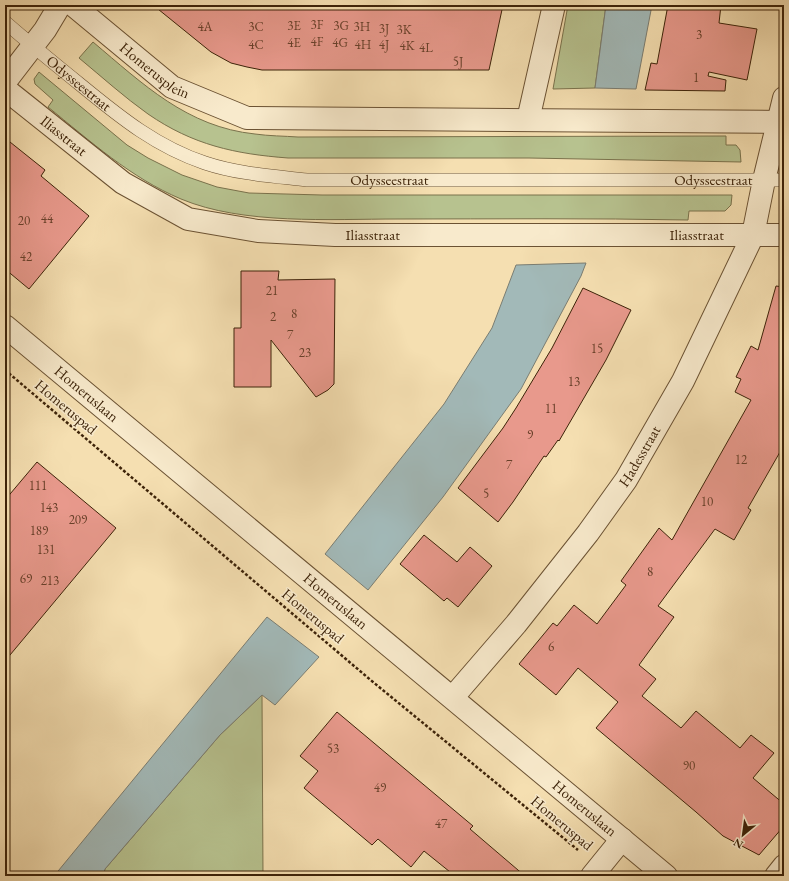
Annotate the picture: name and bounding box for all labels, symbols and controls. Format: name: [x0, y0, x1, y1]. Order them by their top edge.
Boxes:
house number: 3F: [311, 16, 324, 33]
house number: 3E: [287, 17, 301, 34]
house number: 3G: [333, 17, 349, 34]
house number: 4A: [197, 18, 214, 35]
house number: 3C: [248, 18, 264, 35]
house number: 3H: [354, 18, 371, 35]
house number: 3J: [379, 20, 389, 37]
house number: 3K: [396, 21, 412, 38]
house number: 3: [696, 26, 702, 43]
house number: 4F: [311, 33, 324, 50]
house number: 4E: [287, 34, 301, 51]
house number: 4G: [332, 34, 348, 51]
house number: 4C: [248, 36, 264, 53]
house number: 4H: [355, 36, 372, 53]
house number: 4J: [379, 36, 389, 53]
house number: 4K: [399, 37, 415, 54]
street label: Homerusplein: [116, 38, 193, 102]
house number: 4L: [419, 39, 433, 56]
street label: Odysseestraat: [43, 51, 116, 115]
house number: 5J: [453, 53, 463, 70]
house number: 1: [693, 69, 699, 86]
street label: Iliasstraat: [37, 111, 91, 160]
street label: Odysseestraat: [350, 170, 429, 189]
street label: Odysseestraat: [674, 170, 753, 189]
house number: 44: [41, 210, 54, 227]
house number: 20: [18, 212, 30, 229]
street label: Iliasstraat: [345, 225, 400, 244]
street label: Iliasstraat: [669, 225, 724, 244]
house number: 42: [20, 248, 33, 265]
house number: 21: [266, 282, 278, 299]
house number: 8: [291, 305, 297, 322]
house number: 2: [270, 308, 277, 325]
house number: 7: [287, 326, 294, 343]
house number: 15: [591, 340, 603, 357]
house number: 23: [299, 344, 311, 361]
street label: Homeruslaan: [51, 361, 123, 426]
house number: 13: [568, 373, 580, 390]
street label: Homeruspad: [31, 375, 102, 439]
house number: 11: [545, 400, 557, 417]
street label: Hadesstraat: [614, 422, 664, 491]
house number: 9: [527, 426, 534, 443]
house number: 12: [735, 451, 748, 468]
house number: 7: [506, 456, 513, 473]
house number: 111: [29, 477, 47, 494]
house number: 5: [483, 485, 489, 502]
house number: 10: [701, 493, 713, 510]
house number: 143: [40, 499, 58, 516]
house number: 209: [69, 511, 88, 528]
house number: 189: [30, 522, 49, 539]
house number: 131: [37, 541, 55, 558]
house number: 8: [647, 563, 653, 580]
street label: Homeruslaan: [300, 568, 372, 633]
house number: 69: [20, 570, 33, 587]
house number: 213: [41, 572, 59, 589]
street label: Homeruspad: [278, 584, 349, 648]
house number: 6: [548, 638, 554, 655]
house number: 53: [327, 740, 339, 757]
house number: 90: [683, 757, 695, 774]
street label: Homeruslaan: [549, 775, 621, 840]
house number: 49: [374, 779, 387, 796]
street label: Homeruspad: [527, 791, 598, 855]
house number: 47: [435, 815, 448, 832]
north arrow: [723, 815, 763, 855]
text: N: [731, 835, 745, 852]

